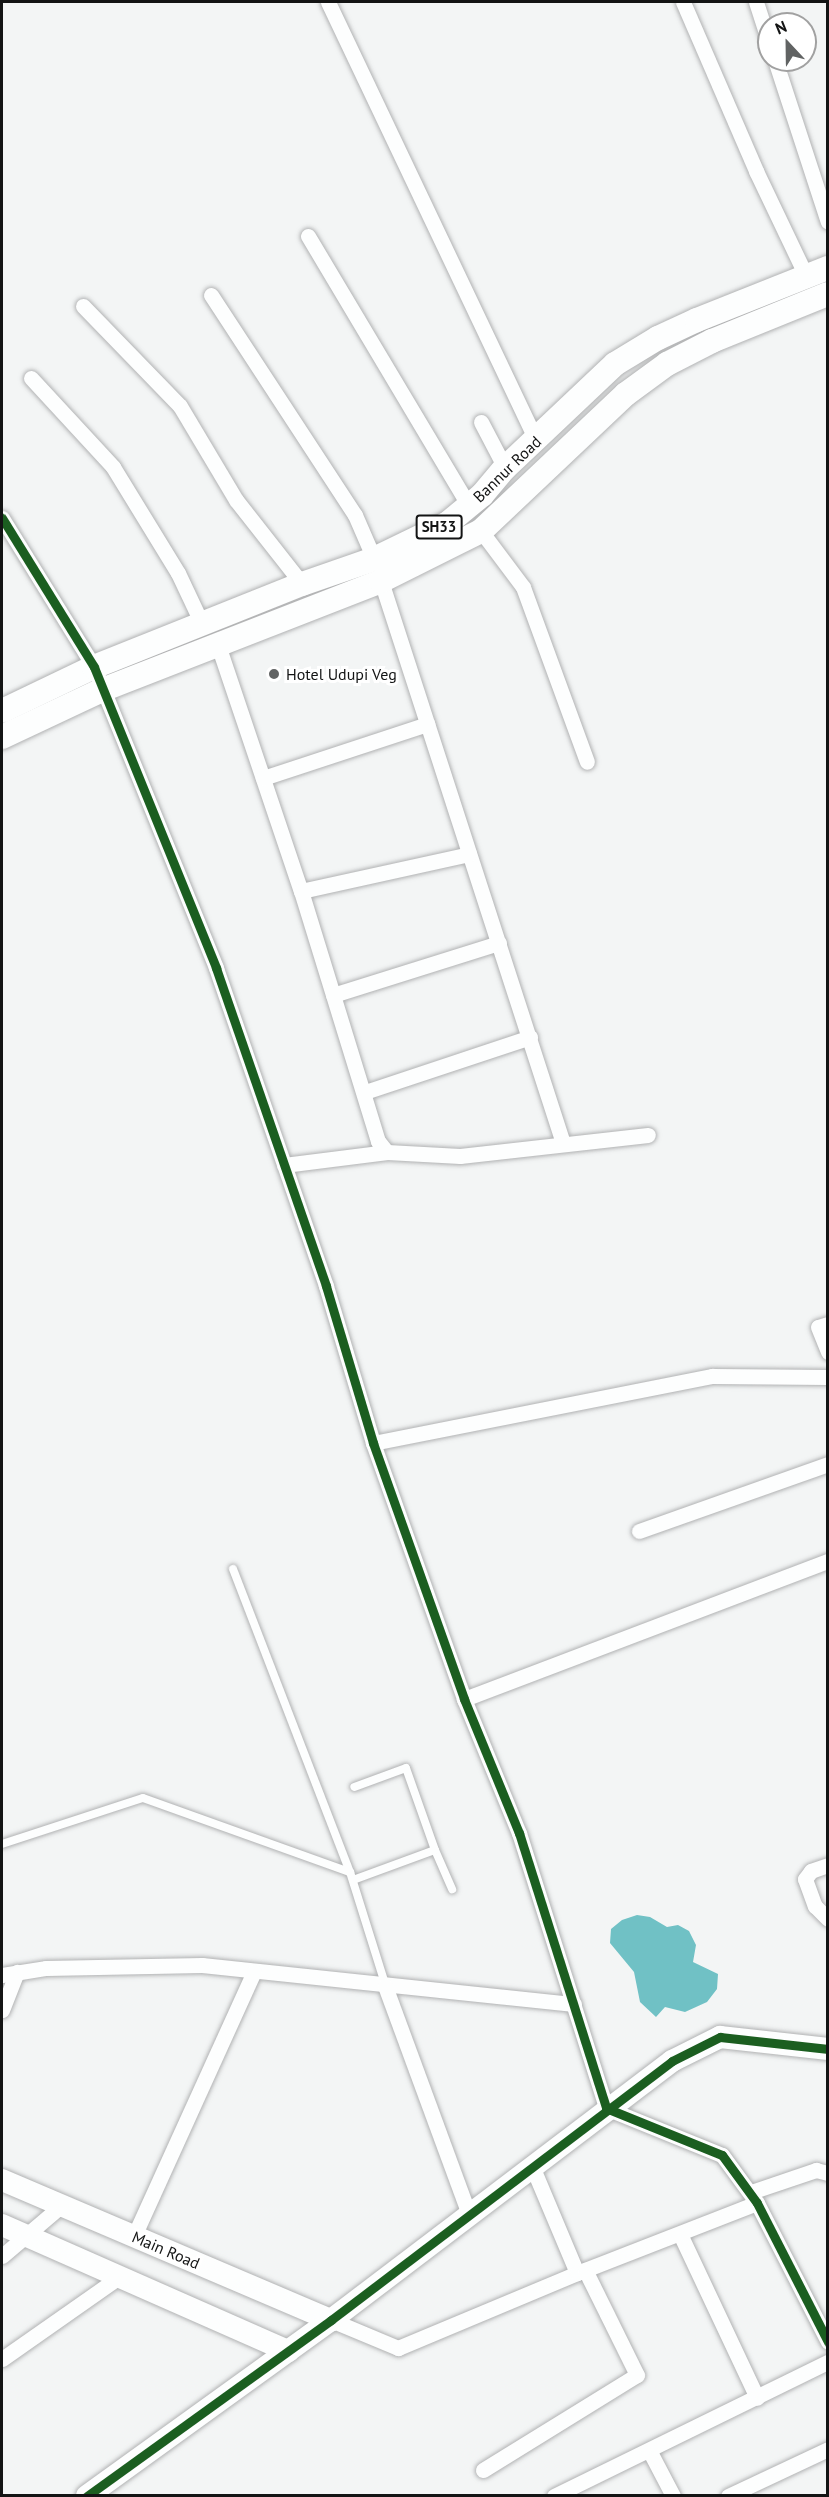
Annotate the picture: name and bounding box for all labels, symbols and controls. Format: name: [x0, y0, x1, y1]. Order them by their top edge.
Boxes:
north arrow: [757, 12, 817, 72]
text: N: [772, 16, 790, 38]
street label: Bannur Road: [469, 432, 545, 506]
road number: SH33: [415, 515, 463, 539]
place label: Hotel Udupi Veg: [286, 664, 397, 684]
marker: Hotel Udupi Veg: [267, 667, 281, 681]
street label: Main Road: [129, 2227, 203, 2273]

